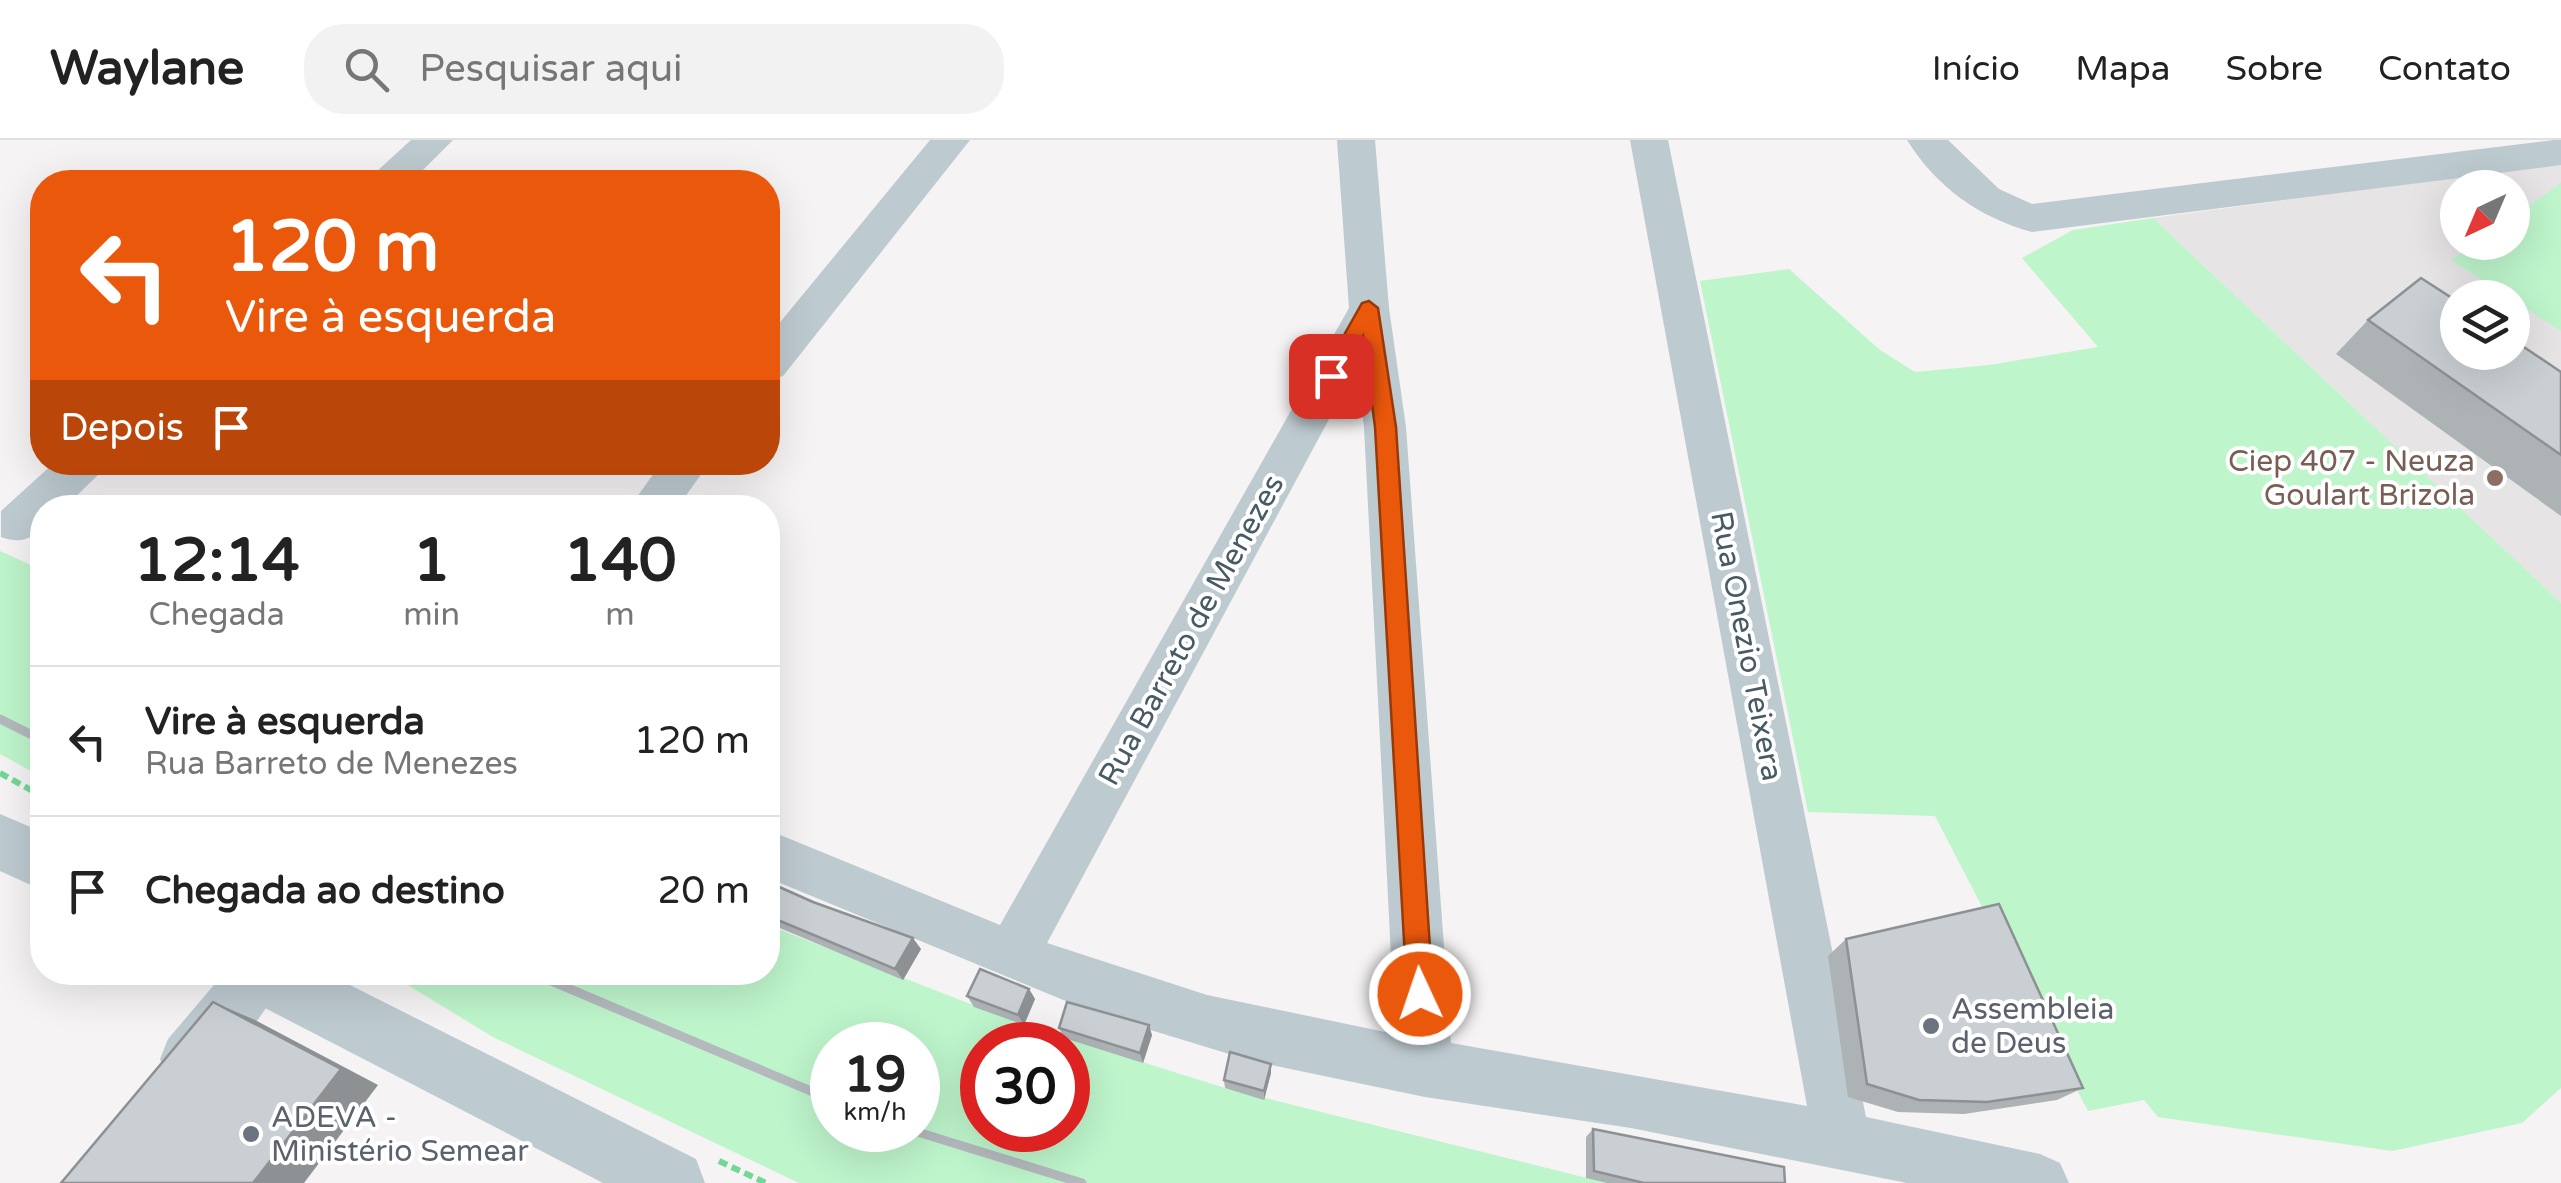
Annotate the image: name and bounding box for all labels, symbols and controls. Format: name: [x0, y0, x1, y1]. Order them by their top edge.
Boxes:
search box: [304, 24, 1004, 114]
text: Waylane: [50, 40, 244, 98]
icon: search: [339, 42, 394, 97]
text: Pesquisar aqui: [419, 46, 683, 92]
text: Início: [1932, 48, 2020, 90]
text: Mapa: [2075, 48, 2170, 90]
text: Sobre: [2225, 48, 2323, 90]
text: Contato: [2378, 48, 2511, 90]
north arrow: [2440, 170, 2530, 260]
map controls: [2440, 170, 2530, 370]
text: 120 m: [225, 206, 439, 290]
icon: left: [60, 210, 190, 340]
button: layers: [2440, 280, 2530, 370]
text: Vire à esquerda: [225, 291, 556, 345]
pin: [1289, 334, 1374, 419]
icon: arrive: [1304, 349, 1359, 404]
icon: arrive: [204, 400, 259, 455]
text: Depois: [60, 405, 184, 451]
place label: Ciep 407 - Neuza Goulart Brizola: [2228, 443, 2475, 514]
marker: Ciep 407 - Neuza Goulart Brizola: [2484, 467, 2506, 489]
street label: Rua Barreto de Menezes: [1091, 468, 1292, 792]
street label: Rua Onezio Teixera: [1702, 508, 1791, 784]
text: 12:14: [133, 525, 300, 597]
text: 1: [413, 525, 450, 597]
text: 140: [563, 525, 677, 597]
text: Chegada: [149, 596, 285, 634]
text: min: [403, 596, 460, 634]
text: m: [605, 596, 635, 634]
text: Vire à esquerda: [145, 699, 425, 745]
icon: left: [60, 714, 115, 769]
text: 120 m: [634, 718, 750, 764]
text: Rua Barreto de Menezes: [145, 745, 518, 783]
icon: arrive: [60, 864, 115, 919]
text: Chegada ao destino: [145, 868, 505, 914]
text: 20 m: [658, 868, 750, 914]
position arrow: [1368, 942, 1472, 1046]
place label: Assembleia de Deus: [1951, 991, 2114, 1062]
marker: Assembleia de Deus: [1920, 1015, 1942, 1037]
speed limit sign: 30: [960, 1022, 1090, 1152]
text: 19: [844, 1045, 906, 1105]
text: km/h: [844, 1097, 906, 1127]
place label: ADEVA - Ministério Semear: [271, 1099, 529, 1170]
marker: ADEVA - Ministério Semear: [240, 1123, 262, 1145]

